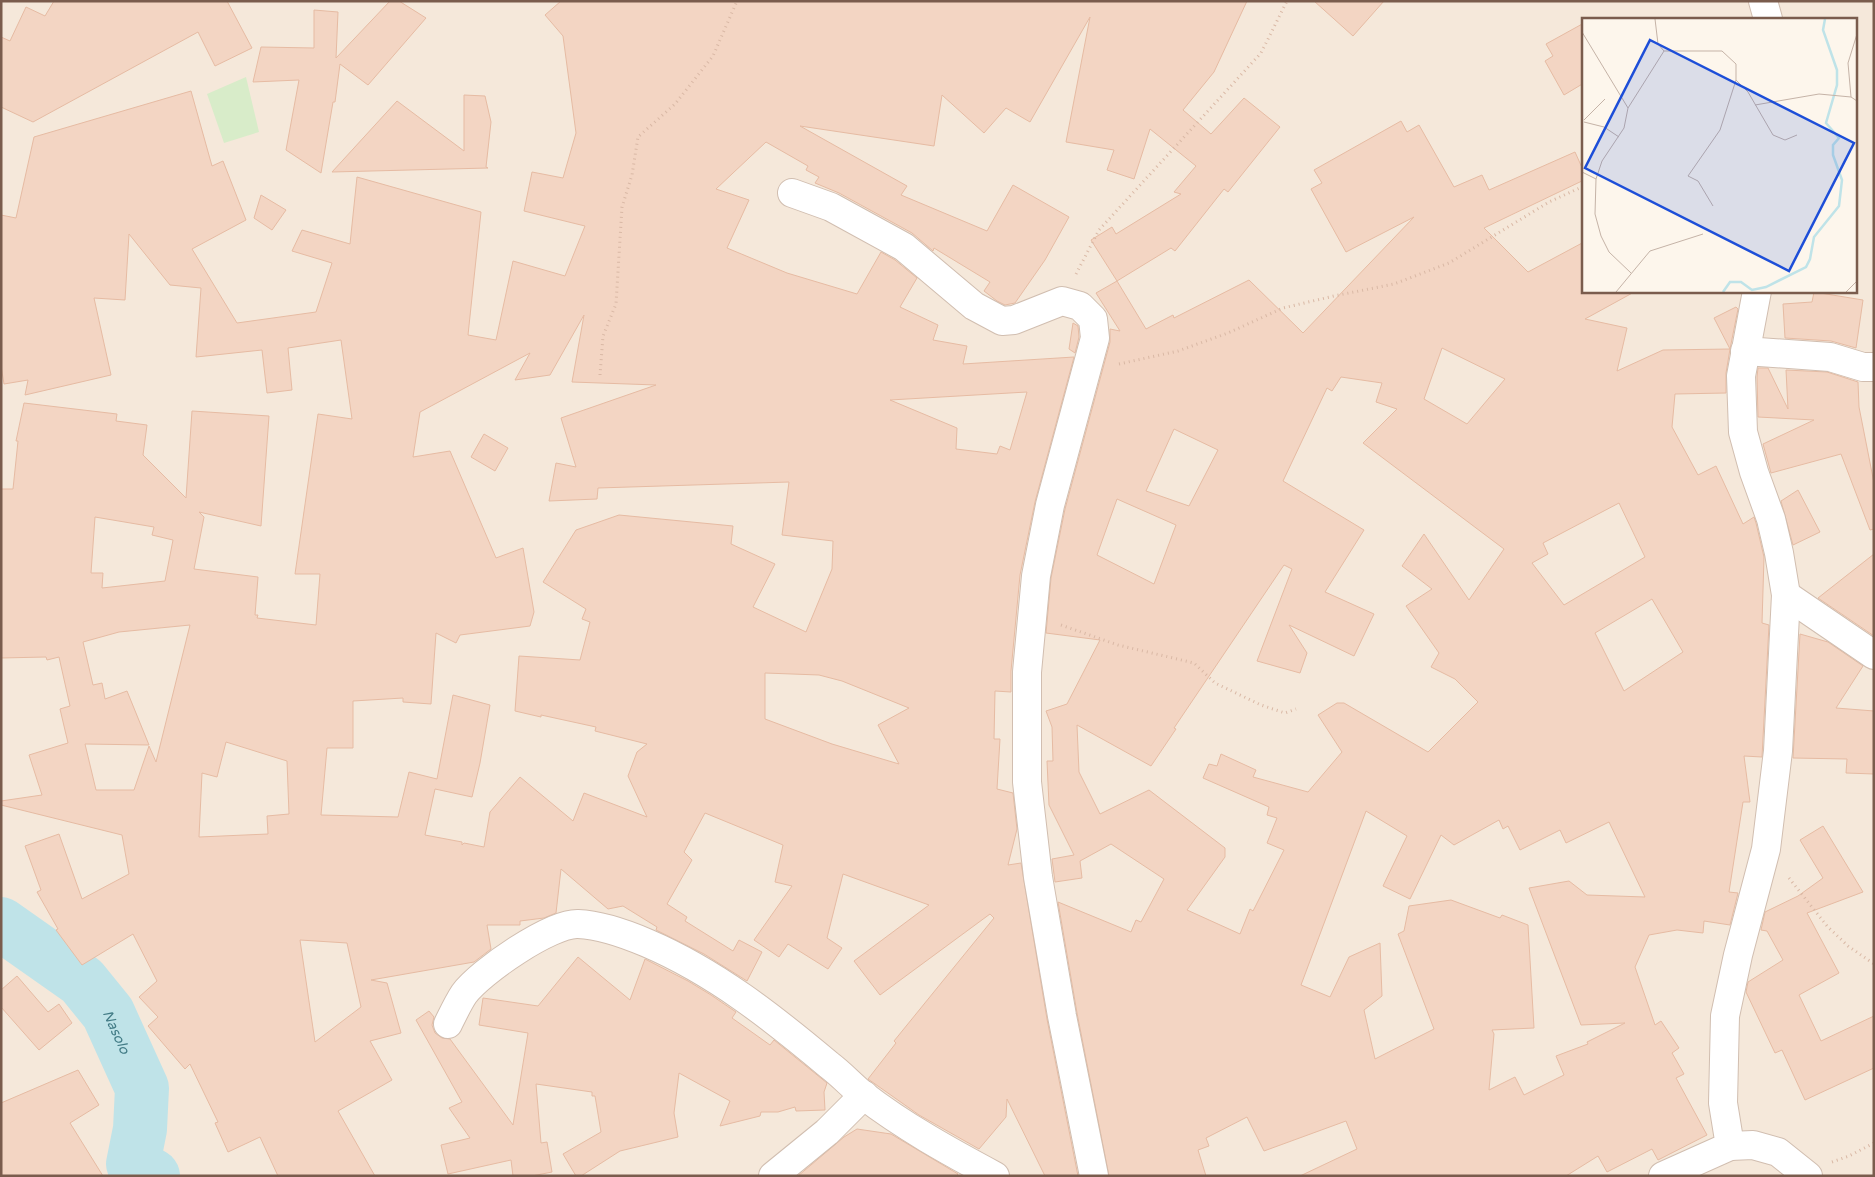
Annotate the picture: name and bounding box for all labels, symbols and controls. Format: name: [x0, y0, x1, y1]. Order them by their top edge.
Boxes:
inset map: [1582, 18, 1858, 292]
water label: Nasolo: [99, 1007, 134, 1058]

